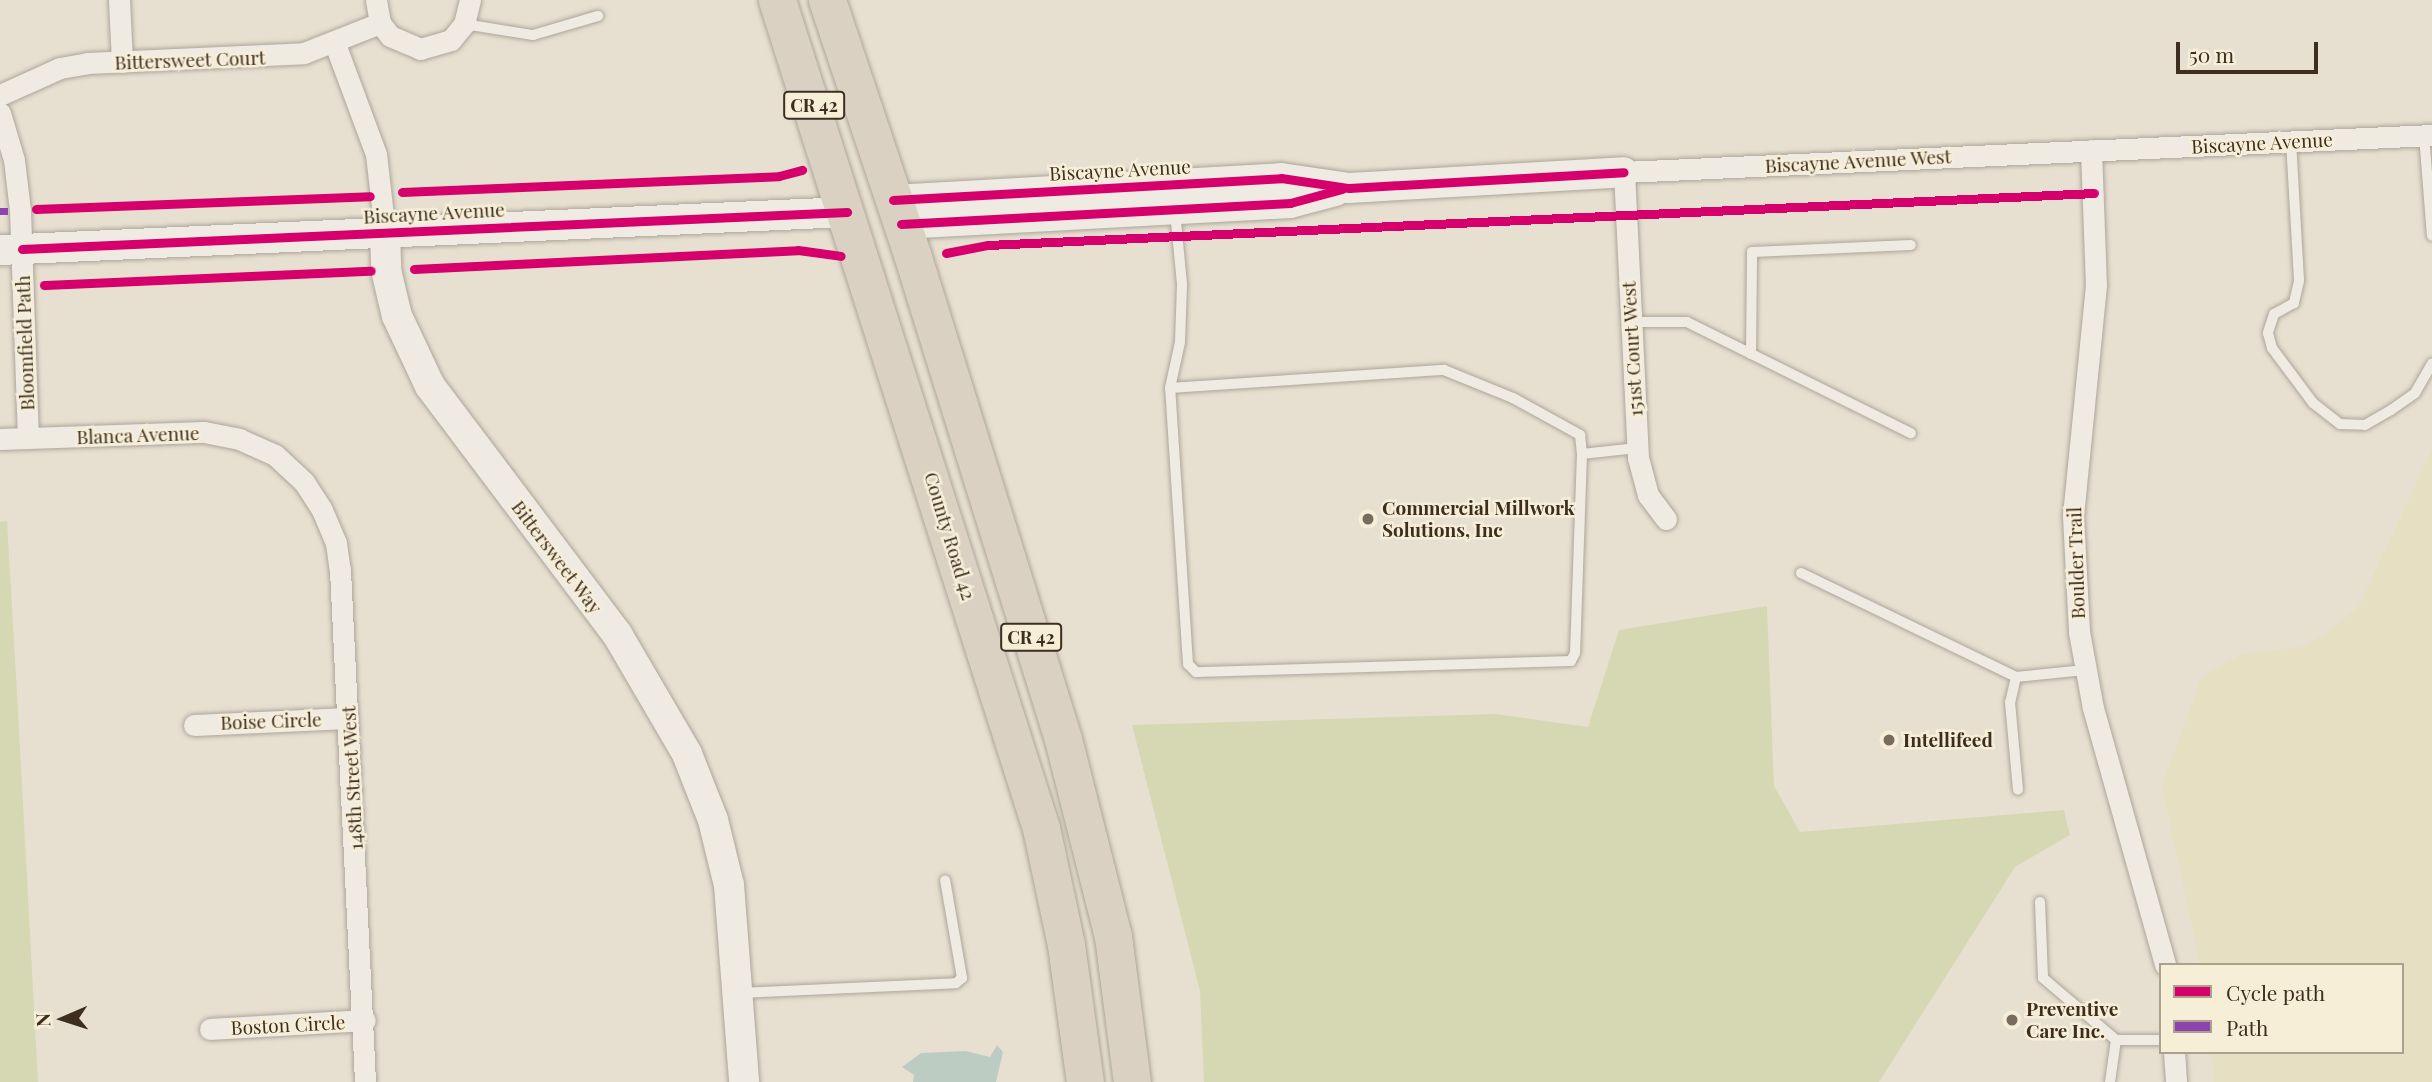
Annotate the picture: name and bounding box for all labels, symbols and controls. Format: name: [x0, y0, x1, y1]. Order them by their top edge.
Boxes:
scale bar: [2180, 28, 2322, 72]
text: 50 m: [2189, 40, 2234, 68]
street label: Bittersweet Court: [114, 46, 266, 74]
road number: CR 42: [782, 90, 846, 120]
street label: Biscayne Avenue: [2190, 128, 2334, 158]
street label: Biscayne Avenue West: [1764, 145, 1952, 177]
street label: Biscayne Avenue: [1048, 155, 1192, 185]
street label: Biscayne Avenue: [362, 198, 506, 228]
street label: Bloomfield Path: [11, 275, 39, 411]
street label: 151st Court West: [1617, 280, 1647, 418]
street label: Blanca Avenue: [76, 421, 200, 449]
street label: County Road 42: [920, 469, 980, 603]
street label: Bittersweet Way: [507, 495, 607, 619]
place label: Commercial Millwork Solutions, Inc: [1382, 497, 1575, 541]
street label: Boulder Trail: [2063, 506, 2089, 620]
marker: Commercial Millwork Solutions, Inc: [1360, 511, 1376, 527]
road number: CR 42: [1000, 622, 1062, 652]
street label: 148th Street West: [337, 705, 367, 851]
street label: Boise Circle: [220, 708, 322, 734]
place label: Intellifeed: [1903, 729, 1993, 751]
marker: Intellifeed: [1881, 732, 1897, 748]
legend: [2159, 963, 2404, 1054]
text: Cycle path: [2226, 978, 2325, 1006]
north arrow: [28, 984, 98, 1054]
place label: Preventive Care Inc.: [2026, 998, 2118, 1042]
street label: Boston Circle: [230, 1011, 346, 1039]
marker: Preventive Care Inc.: [2004, 1012, 2020, 1028]
text: N: [29, 1013, 55, 1028]
text: Path: [2226, 1013, 2268, 1041]

